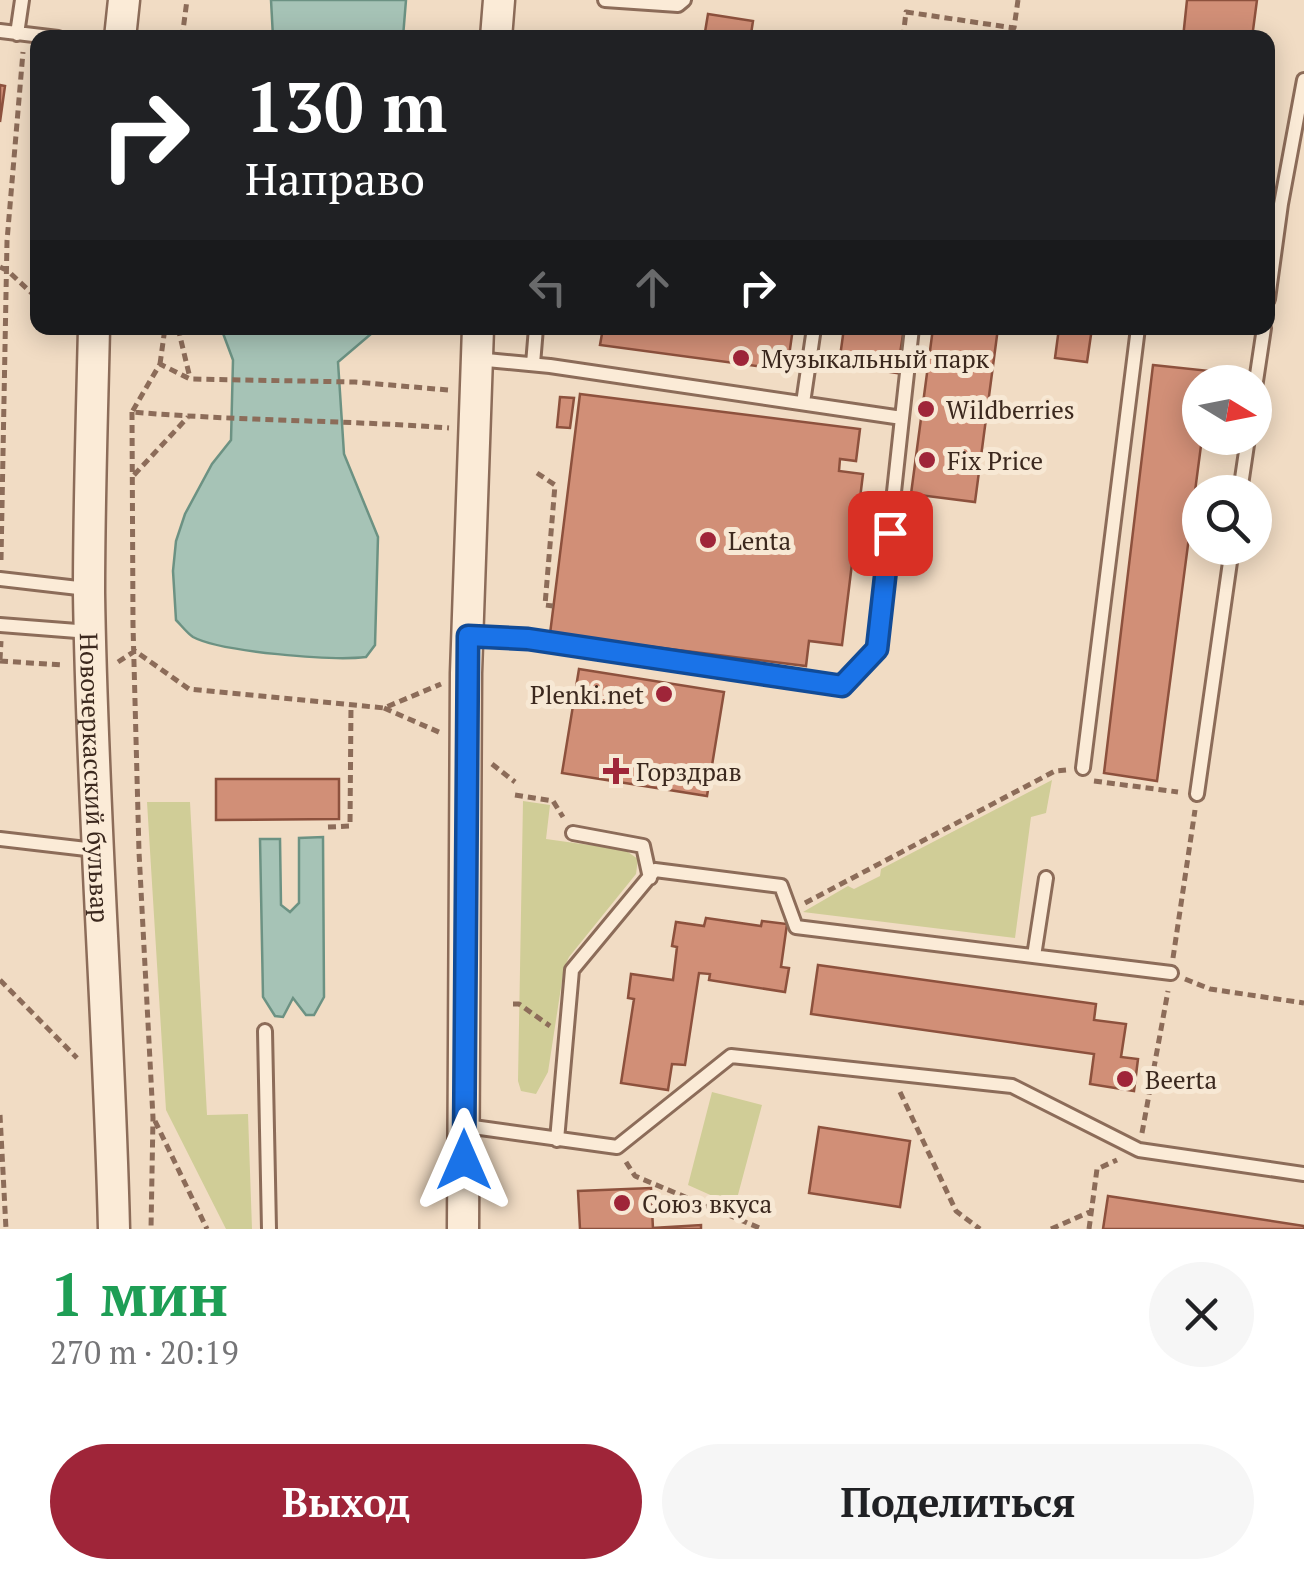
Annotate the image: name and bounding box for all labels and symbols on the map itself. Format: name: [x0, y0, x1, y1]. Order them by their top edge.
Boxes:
place label: Музыкальный парк: [761, 342, 990, 375]
marker: Музыкальный парк: [730, 347, 752, 369]
north arrow: [1182, 365, 1272, 455]
place label: Wildberries: [946, 393, 1075, 426]
marker: Wildberries: [915, 398, 937, 420]
place label: Fix Price: [947, 444, 1043, 477]
marker: Fix Price: [916, 449, 938, 471]
pin: [848, 491, 933, 576]
place label: Lenta: [728, 524, 791, 557]
marker: Lenta: [697, 529, 719, 551]
street label: Новочеркасский бульвар: [73, 632, 118, 924]
place label: Plenki.net: [530, 678, 644, 711]
marker: Plenki.net: [653, 683, 675, 705]
place label: Горздрав: [636, 755, 742, 788]
marker: Горздрав: [605, 760, 627, 782]
place label: Beerta: [1145, 1063, 1217, 1096]
marker: Beerta: [1114, 1068, 1136, 1090]
position arrow: [412, 1108, 516, 1212]
place label: Союз вкуса: [642, 1187, 773, 1220]
marker: Союз вкуса: [611, 1192, 633, 1214]

